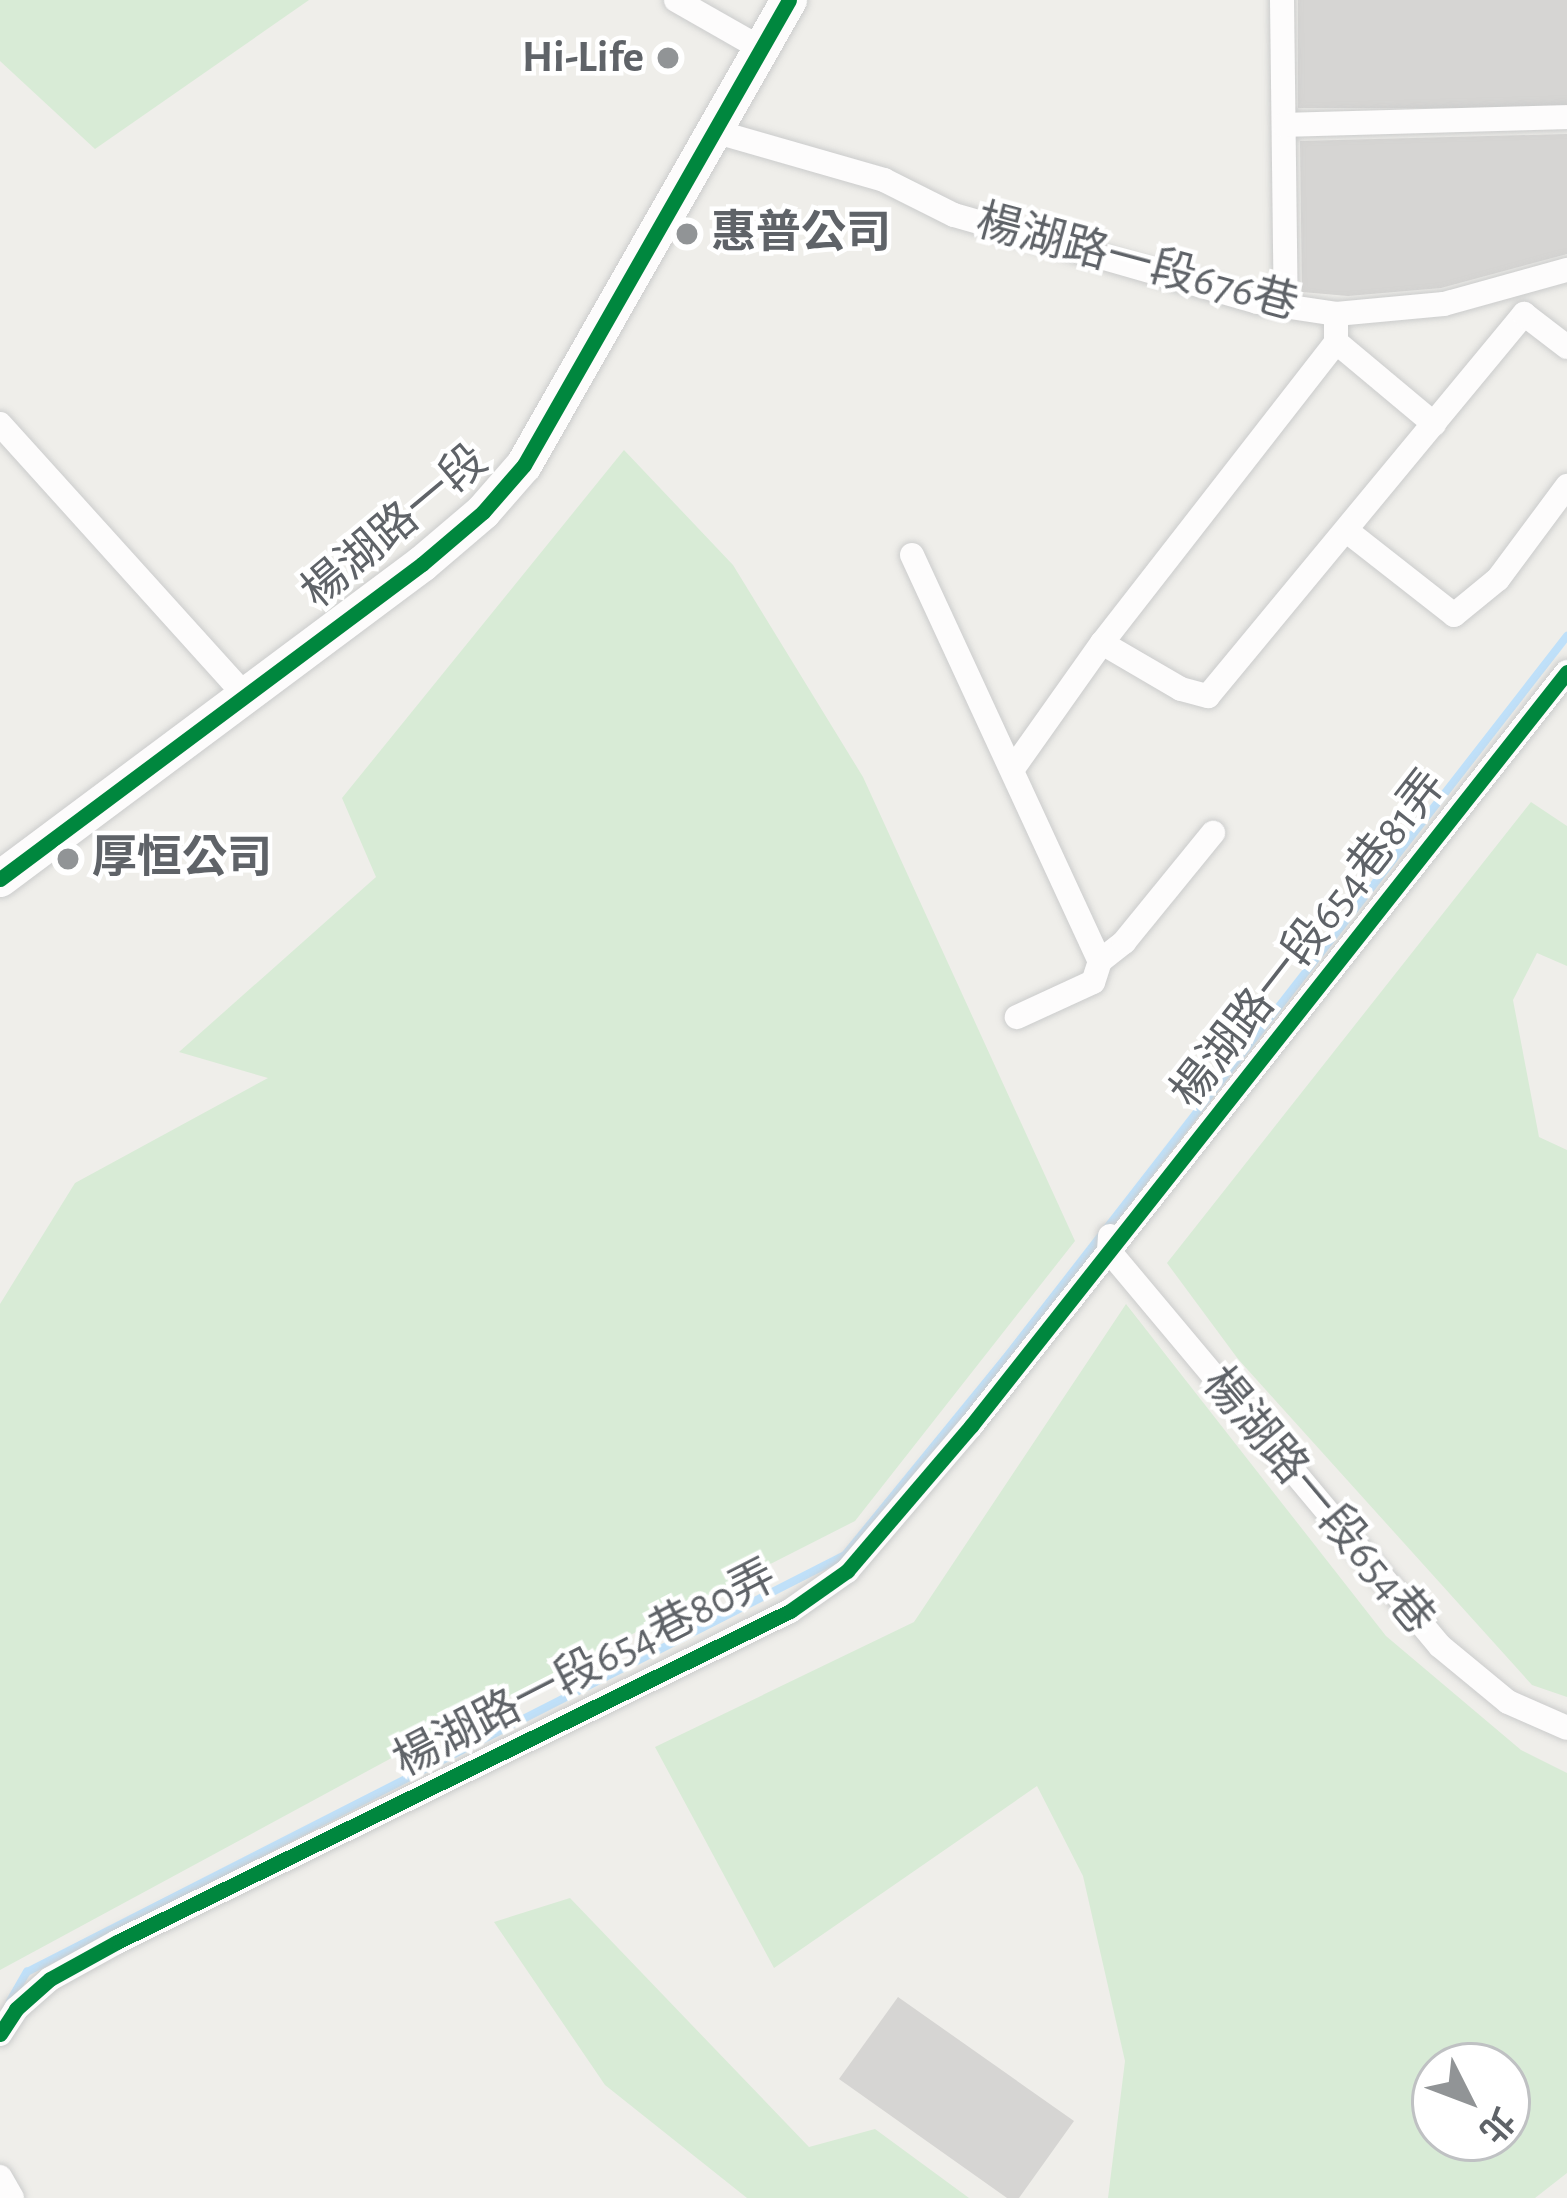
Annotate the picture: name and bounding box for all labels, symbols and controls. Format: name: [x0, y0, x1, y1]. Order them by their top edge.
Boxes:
place label: Hi-Life: [522, 31, 644, 85]
marker: Hi-Life: [655, 45, 681, 71]
street label: 楊湖路一段676巷: [970, 194, 1304, 332]
place label: 惠普公司: [711, 207, 891, 261]
marker: 惠普公司: [674, 221, 700, 247]
street label: 楊湖路一段: [291, 434, 499, 620]
street label: 楊湖路一段654巷81弄: [1160, 759, 1458, 1119]
place label: 厚恒公司: [92, 832, 272, 886]
marker: 厚恒公司: [55, 846, 81, 872]
street label: 楊湖路一段654巷: [1191, 1357, 1445, 1645]
street label: 楊湖路一段654巷80弄: [385, 1549, 785, 1789]
north arrow: [1411, 2042, 1531, 2162]
text: 北: [1473, 2101, 1519, 2148]

